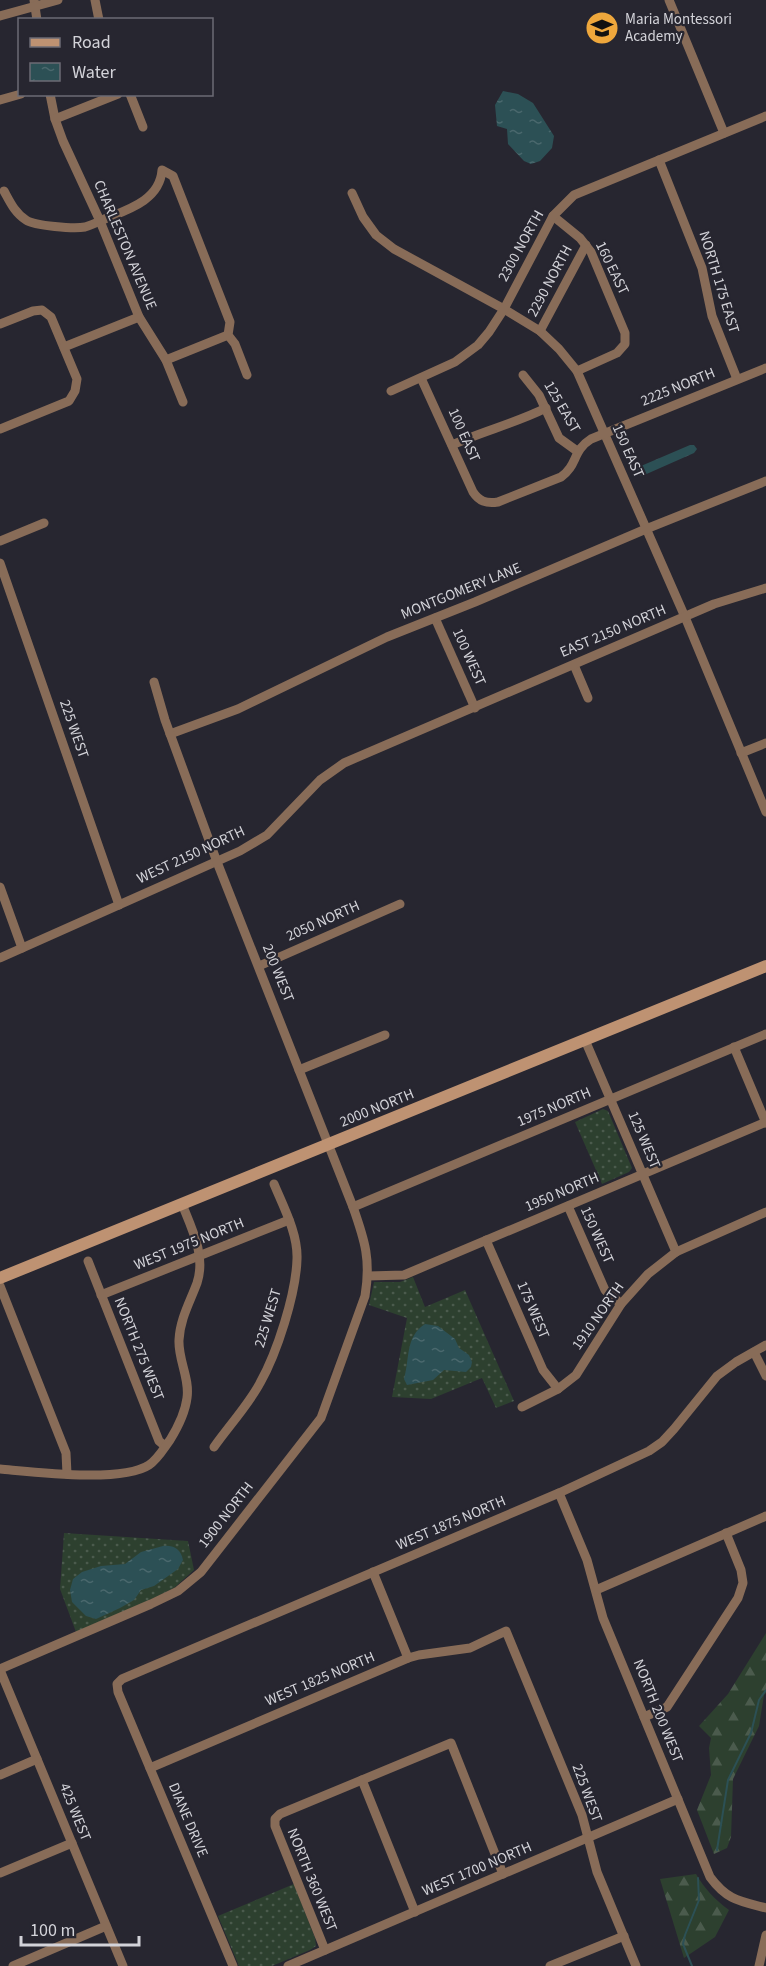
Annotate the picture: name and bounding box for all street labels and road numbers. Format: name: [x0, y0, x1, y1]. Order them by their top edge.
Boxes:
street label: CHARLESTON AVENUE: [88, 177, 162, 313]
street label: 2300 NORTH: [493, 207, 549, 285]
street label: NORTH 175 EAST: [693, 228, 745, 336]
street label: 160 EAST: [590, 238, 634, 298]
street label: 2290 NORTH: [522, 241, 578, 321]
street label: 2225 NORTH: [638, 363, 718, 411]
street label: 125 EAST: [539, 377, 585, 437]
street label: 100 EAST: [443, 405, 485, 465]
street label: 150 EAST: [607, 421, 649, 481]
street label: MONTGOMERY LANE: [398, 557, 524, 625]
street label: EAST 2150 NORTH: [557, 599, 669, 663]
street label: 100 WEST: [447, 625, 491, 689]
street label: 225 WEST: [54, 697, 94, 761]
street label: WEST 2150 NORTH: [134, 821, 248, 889]
street label: 2050 NORTH: [283, 895, 363, 947]
street label: 200 WEST: [257, 941, 299, 1005]
street label: 1975 NORTH: [514, 1082, 594, 1132]
street label: 2000 NORTH: [337, 1084, 417, 1132]
street label: 125 WEST: [622, 1108, 666, 1172]
street label: 1950 NORTH: [522, 1167, 602, 1217]
street label: 150 WEST: [575, 1203, 619, 1267]
street label: WEST 1975 NORTH: [131, 1212, 247, 1276]
street label: 175 WEST: [511, 1278, 555, 1342]
street label: 1910 NORTH: [567, 1278, 629, 1354]
street label: 225 WEST: [249, 1286, 287, 1350]
street label: NORTH 275 WEST: [109, 1294, 169, 1404]
street label: 1900 NORTH: [194, 1478, 258, 1552]
street label: WEST 1875 NORTH: [393, 1490, 509, 1556]
street label: WEST 1825 NORTH: [262, 1646, 378, 1712]
street label: NORTH 200 WEST: [628, 1656, 688, 1766]
street label: 225 WEST: [567, 1761, 607, 1825]
street label: DIANE DRIVE: [163, 1779, 213, 1861]
street label: 425 WEST: [54, 1780, 96, 1844]
street label: NORTH 360 WEST: [282, 1825, 342, 1935]
street label: WEST 1700 NORTH: [419, 1836, 535, 1902]

